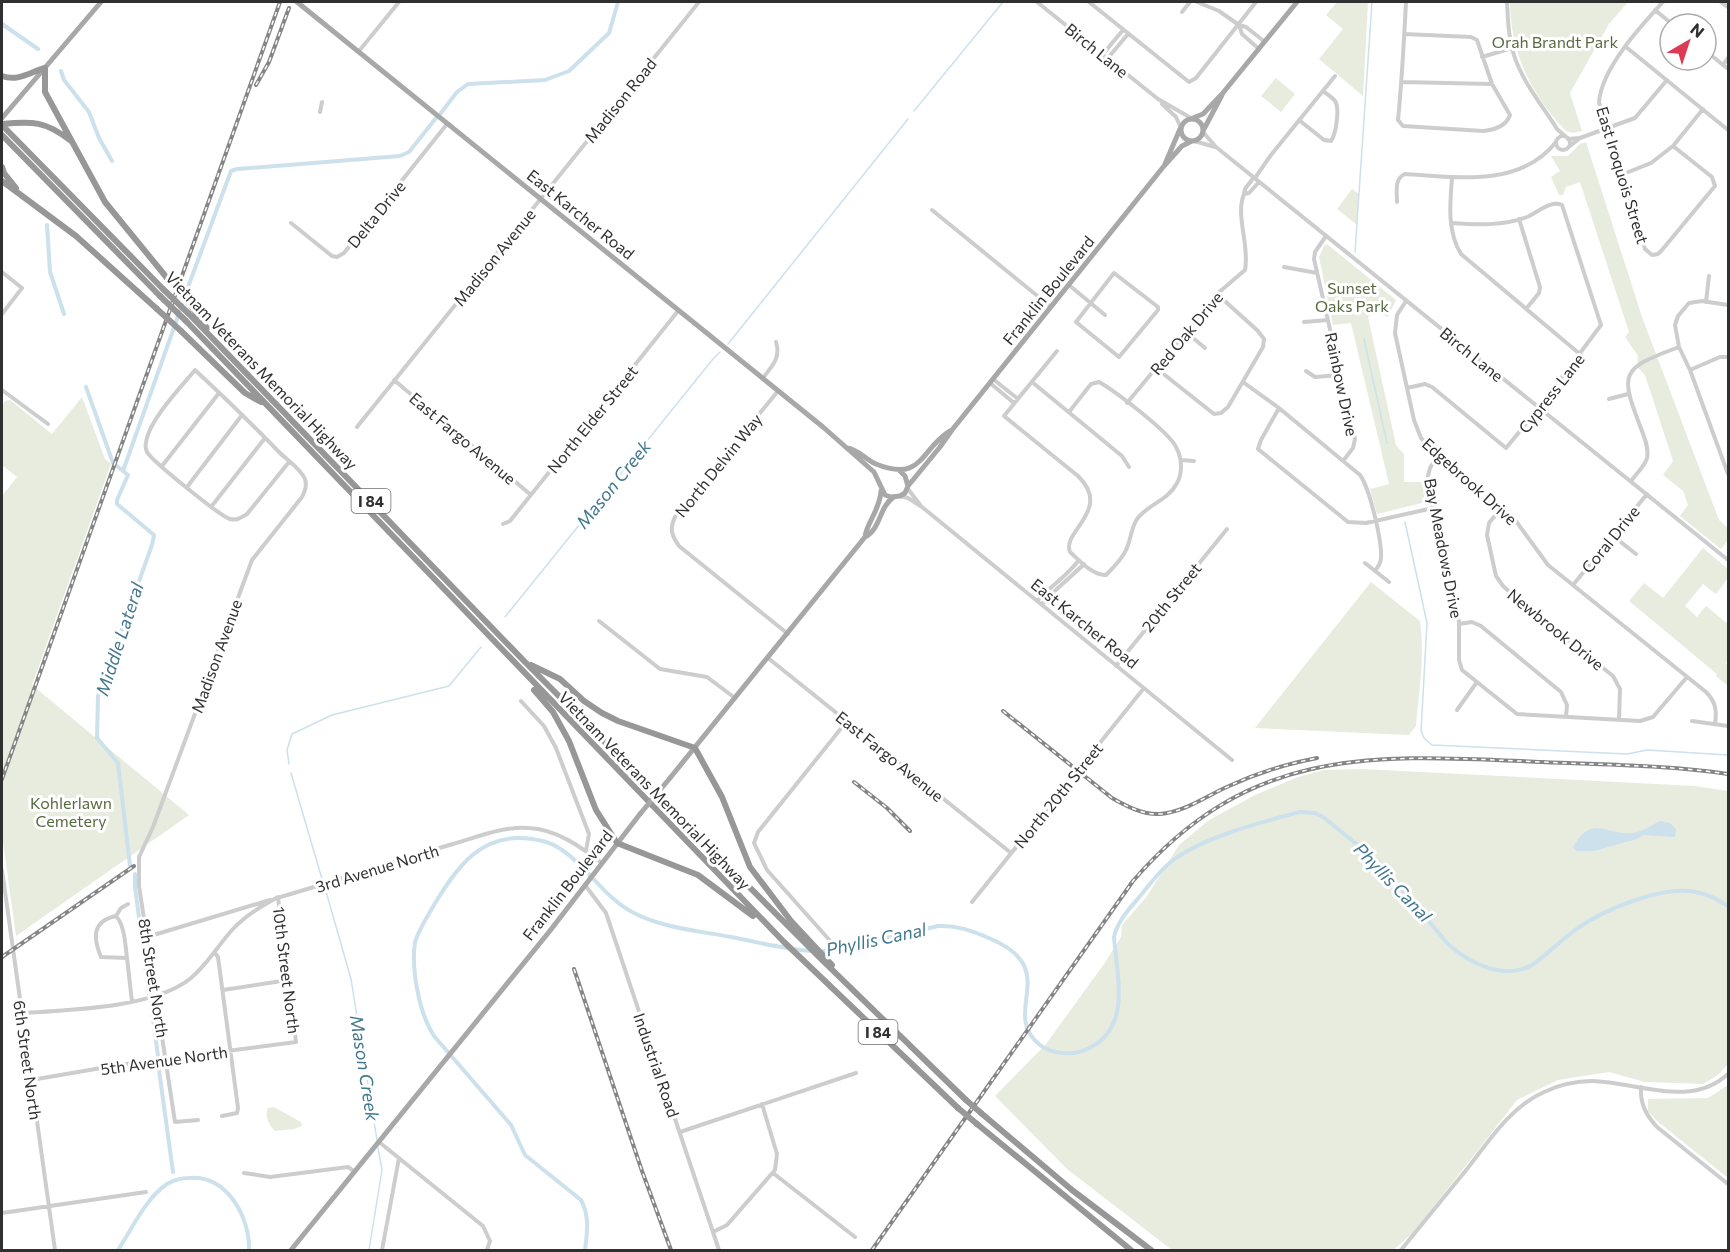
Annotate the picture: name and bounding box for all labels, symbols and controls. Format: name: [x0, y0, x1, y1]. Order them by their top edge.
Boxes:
north arrow: [1658, 12, 1718, 72]
street label: Birch Lane: [1062, 19, 1132, 81]
text: N: [1687, 19, 1708, 41]
park label: Orah Brandt Park: [1492, 32, 1618, 51]
street label: Madison Road: [580, 54, 660, 146]
street label: East Iroquois Street: [1593, 104, 1653, 246]
street label: East Karcher Road: [524, 165, 638, 263]
street label: Delta Drive: [343, 177, 409, 251]
street label: Madison Avenue: [449, 205, 539, 309]
street label: Franklin Boulevard: [998, 232, 1098, 348]
street label: Vietnam Veterans Memorial Highway: [162, 267, 362, 473]
park label: Sunset Oaks Park: [1315, 278, 1389, 315]
street label: Red Oak Drive: [1146, 288, 1226, 378]
street label: Birch Lane: [1437, 323, 1507, 385]
street label: Rainbow Drive: [1322, 330, 1362, 438]
street label: Cypress Lane: [1514, 349, 1588, 437]
street label: North Elder Street: [543, 361, 641, 477]
street label: East Fargo Avenue: [406, 388, 520, 488]
street label: North Delvin Way: [670, 409, 766, 521]
water label: Mason Creek: [571, 434, 656, 533]
street label: Edgebrook Drive: [1419, 434, 1521, 528]
street label: Bay Meadows Drive: [1421, 476, 1467, 620]
road number: I 84: [352, 489, 391, 513]
street label: Coral Drive: [1577, 502, 1643, 576]
street label: 20th Street: [1137, 558, 1205, 635]
street label: East Karcher Road: [1028, 574, 1142, 672]
water label: Middle Lateral: [90, 579, 148, 698]
street label: Newbrook Drive: [1504, 584, 1608, 674]
street label: Madison Avenue: [187, 597, 245, 715]
street label: Vietnam Veterans Memorial Highway: [555, 687, 755, 893]
street label: East Fargo Avenue: [832, 707, 948, 805]
street label: North 20th Street: [1010, 738, 1107, 852]
park label: Kohlerlawn Cemetery: [30, 793, 112, 830]
street label: Franklin Boulevard: [518, 826, 616, 944]
water label: Phyllis Canal: [1350, 838, 1437, 927]
street label: 3rd Avenue North: [313, 840, 441, 896]
street label: 10th Street North: [270, 905, 304, 1035]
street label: 8th Street North: [135, 917, 173, 1039]
water label: Phyllis Canal: [824, 918, 929, 960]
street label: 6th Street North: [10, 999, 46, 1121]
street label: Industrial Road: [630, 1010, 684, 1120]
water label: Mason Creek: [346, 1013, 384, 1124]
road number: I 84: [858, 1020, 898, 1044]
street label: 5th Avenue North: [99, 1042, 229, 1078]

